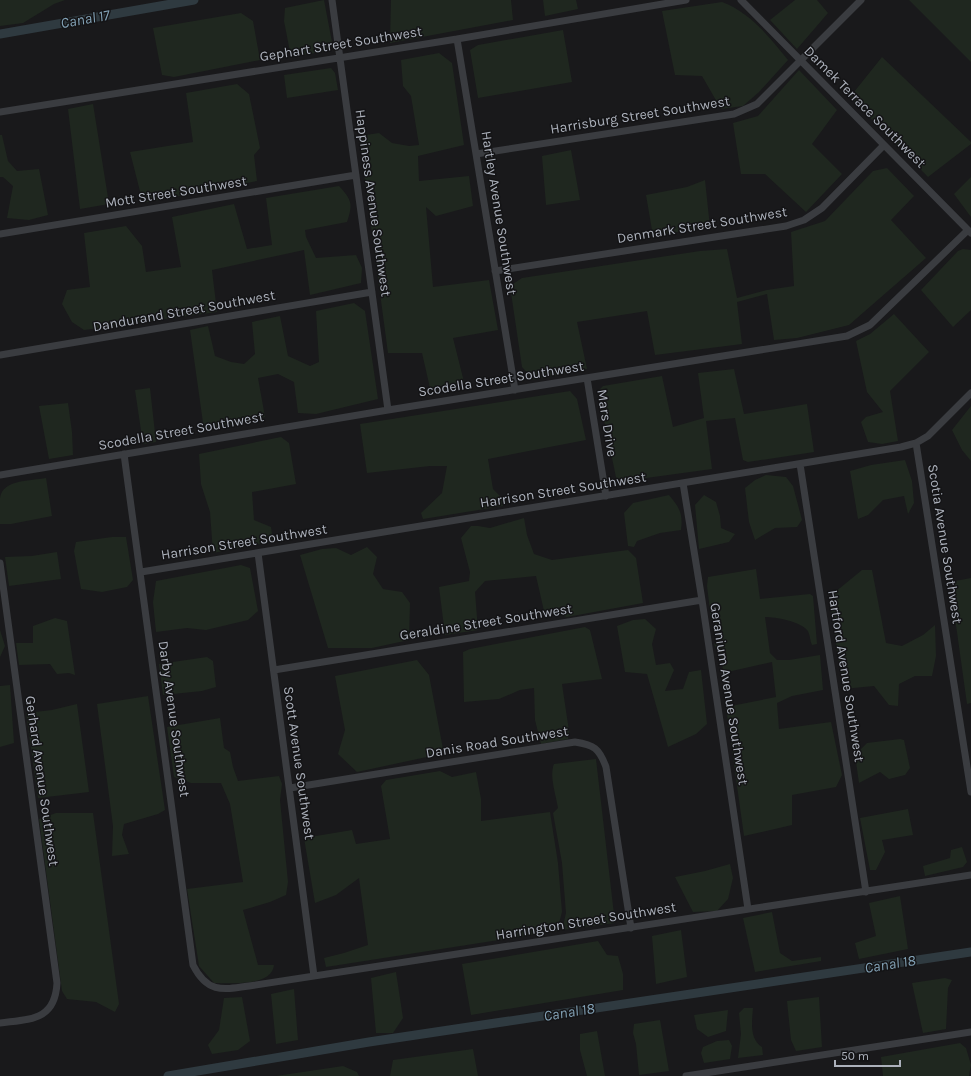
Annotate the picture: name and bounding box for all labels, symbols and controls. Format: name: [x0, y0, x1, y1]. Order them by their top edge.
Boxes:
water label: Canal 17: [59, 6, 112, 32]
street label: Gephart Street Southwest: [259, 23, 423, 65]
street label: Damek Terrace Southwest: [801, 43, 929, 171]
street label: Harrisburg Street Southwest: [549, 92, 731, 138]
street label: Happiness Avenue Southwest: [351, 108, 395, 298]
street label: Hartley Avenue Southwest: [478, 130, 520, 296]
street label: Mott Street Southwest: [104, 172, 248, 212]
street label: Denmark Street Southwest: [616, 203, 788, 247]
street label: Dandurand Street Southwest: [91, 287, 277, 335]
street label: Scodella Street Southwest: [417, 357, 585, 401]
street label: Mars Drive: [593, 388, 621, 458]
street label: Scodella Street Southwest: [97, 408, 265, 454]
street label: Scotia Avenue Southwest: [924, 463, 966, 625]
street label: Harrison Street Southwest: [479, 468, 647, 512]
street label: Harrison Street Southwest: [160, 520, 328, 564]
street label: Hartford Avenue Southwest: [824, 589, 868, 763]
street label: Geraldine Street Southwest: [399, 600, 573, 644]
street label: Geranium Avenue Southwest: [706, 602, 752, 786]
street label: Darby Avenue Southwest: [155, 640, 193, 798]
street label: Scott Avenue Southwest: [280, 685, 318, 841]
street label: Gerhard Avenue Southwest: [22, 695, 62, 867]
street label: Danis Road Southwest: [425, 722, 569, 762]
street label: Harrington Street Southwest: [495, 898, 677, 944]
water label: Canal 18: [863, 951, 917, 977]
water label: Canal 18: [542, 999, 596, 1025]
scale bar: [835, 1042, 900, 1068]
text: 50 m: [841, 1049, 869, 1063]

